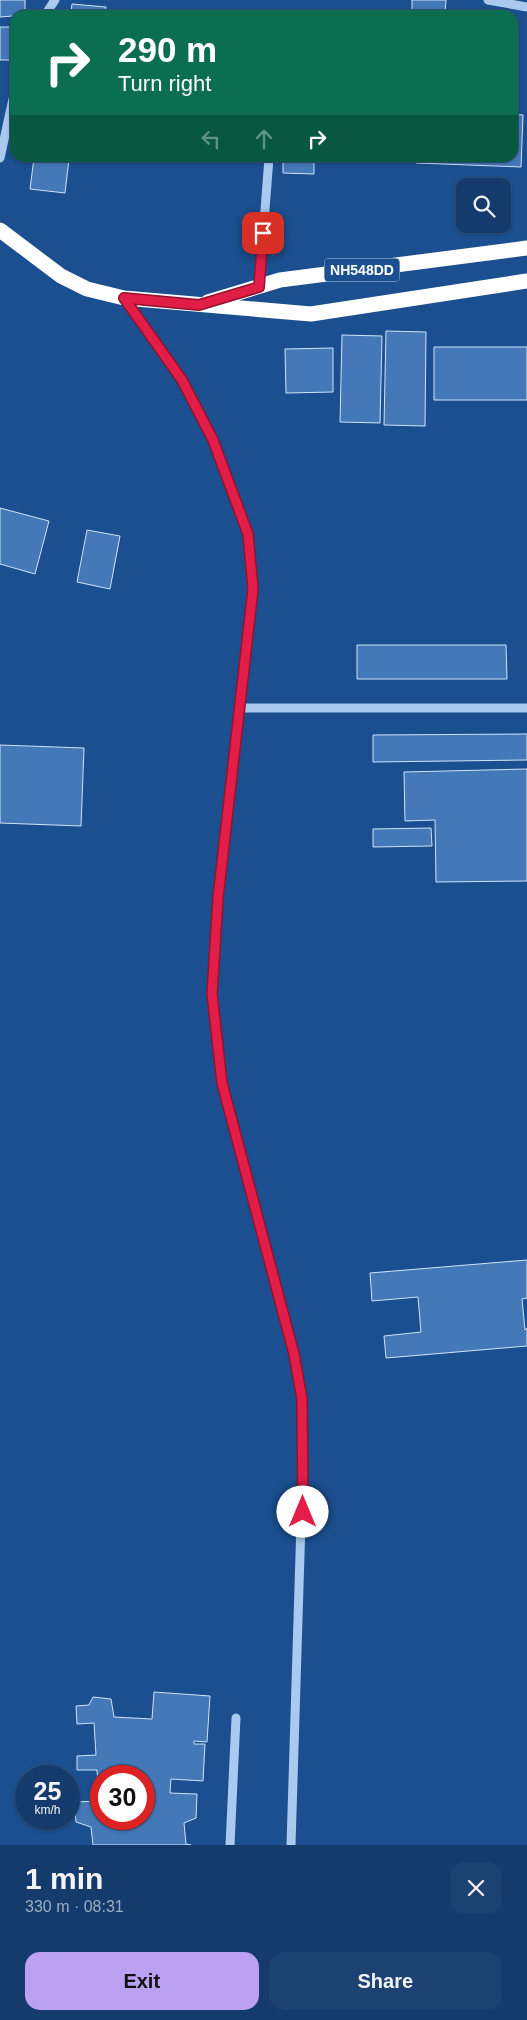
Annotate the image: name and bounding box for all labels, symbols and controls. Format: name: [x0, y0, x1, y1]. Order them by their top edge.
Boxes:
icon: right: [35, 30, 100, 95]
text: 290 m: [118, 30, 217, 69]
text: Turn right: [118, 71, 211, 96]
icon: left: [197, 125, 225, 153]
icon: ahead: [250, 125, 278, 153]
icon: right: [303, 125, 331, 153]
map controls: [456, 178, 511, 233]
button: search: [456, 178, 511, 233]
pin: [242, 212, 284, 254]
icon: arrive: [249, 219, 277, 247]
road number: NH548DD: [324, 258, 400, 282]
position arrow: [276, 1485, 328, 1537]
speed limit sign: 30: [90, 1765, 155, 1830]
text: 25: [34, 1777, 61, 1805]
text: km/h: [34, 1803, 61, 1817]
text: 1 min: [25, 1862, 103, 1895]
button: close: [450, 1862, 502, 1914]
text: 330 m · 08:31: [25, 1898, 124, 1915]
button: Exit: [25, 1952, 259, 2010]
button: Share: [269, 1952, 502, 2010]

